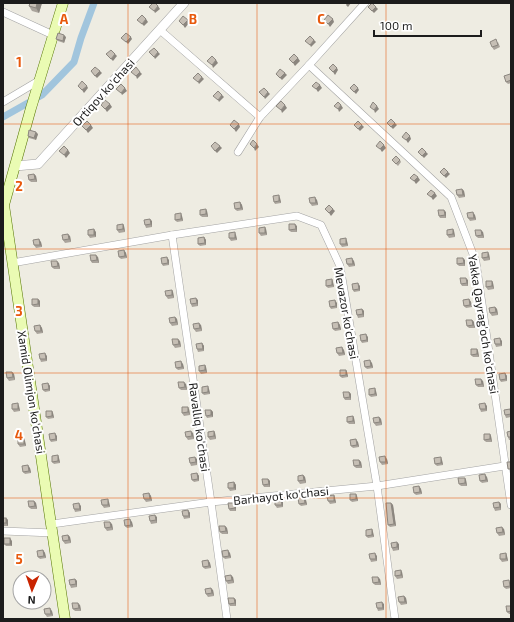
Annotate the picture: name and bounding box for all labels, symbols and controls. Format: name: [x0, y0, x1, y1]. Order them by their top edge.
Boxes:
text: A: [60, 11, 69, 27]
text: B: [189, 11, 197, 27]
text: C: [317, 11, 325, 27]
scale bar: [374, 12, 481, 38]
text: 100 m: [380, 18, 412, 32]
text: 1: [16, 54, 22, 70]
street label: Ortiqov ko'chasi: [69, 55, 137, 129]
text: 2: [15, 178, 23, 194]
street label: Yakka Qayrag'och ko'chasi: [465, 253, 502, 395]
street label: Mevazor ko'chasi: [332, 266, 362, 360]
text: 3: [15, 303, 23, 319]
street label: Xamid Olimjon ko'chasi: [14, 329, 49, 455]
street label: Ravalliq ko'chasi: [187, 382, 213, 472]
text: 4: [15, 427, 23, 443]
street label: Barhayot ko'chasi: [233, 483, 330, 507]
text: 5: [15, 551, 23, 567]
north arrow: [12, 570, 52, 610]
text: N: [27, 594, 36, 607]

